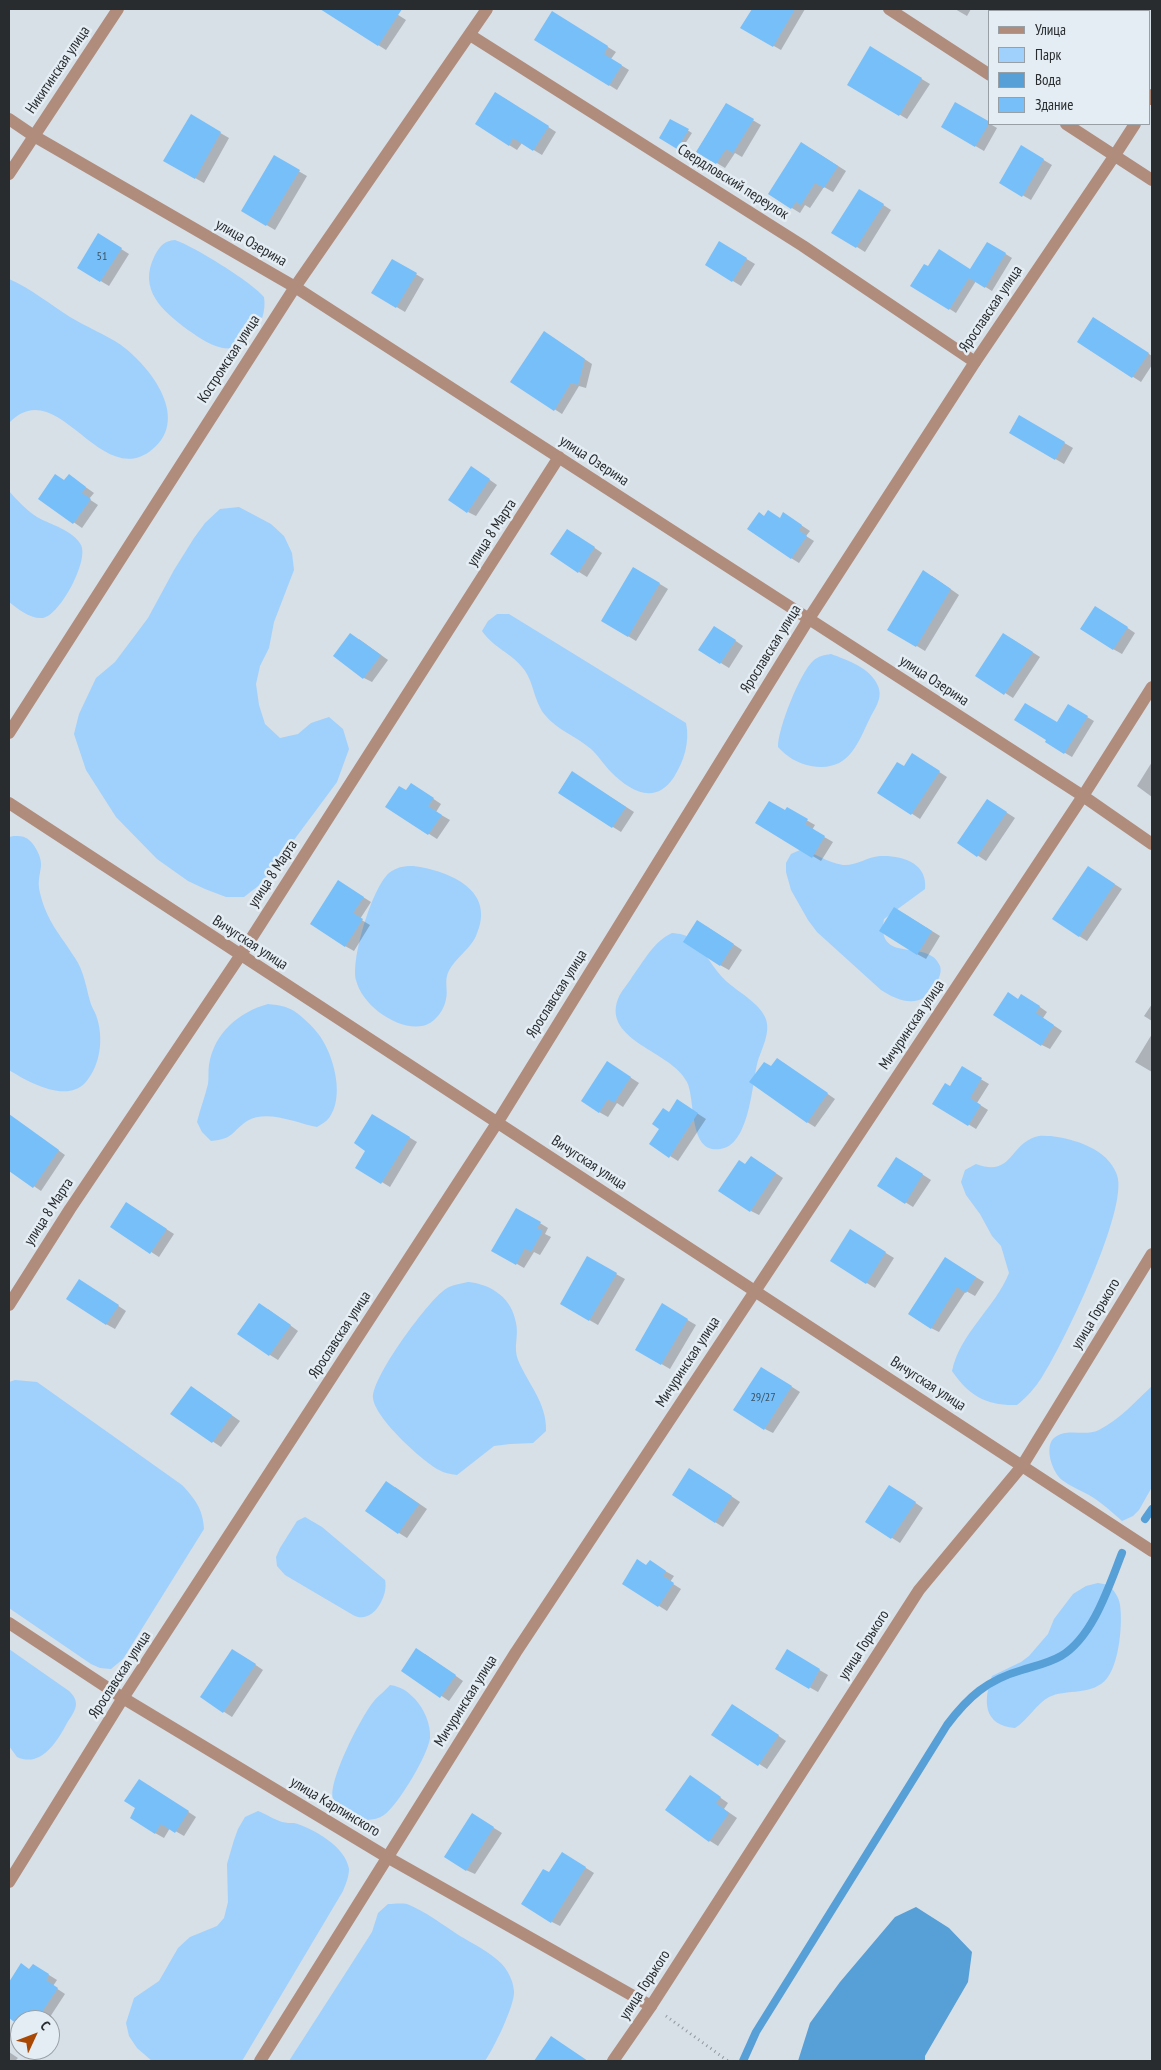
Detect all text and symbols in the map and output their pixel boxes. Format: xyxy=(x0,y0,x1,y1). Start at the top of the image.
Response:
legend xyxy=(988,10,1151,125)
text: Улица xyxy=(1035,20,1066,39)
street label: Никитинская улица xyxy=(22,23,94,117)
text: Парк xyxy=(1035,45,1061,64)
text: Вода xyxy=(1035,70,1061,89)
text: Здание xyxy=(1035,95,1073,114)
street label: Свердловский переулок xyxy=(674,141,792,223)
street label: улица Озерина xyxy=(212,215,290,271)
house number: 51 xyxy=(97,250,107,264)
street label: Ярославская улица xyxy=(956,262,1026,356)
street label: Костромская улица xyxy=(194,312,264,406)
street label: улица Озерина xyxy=(556,432,632,490)
street label: улица 8 Марта xyxy=(464,496,520,570)
street label: Ярославская улица xyxy=(737,602,805,696)
street label: улица Озерина xyxy=(896,652,972,710)
street label: улица 8 Марта xyxy=(245,837,301,911)
street label: Вичугская улица xyxy=(209,912,291,974)
street label: Ярославская улица xyxy=(523,947,591,1041)
street label: Мичуринская улица xyxy=(875,977,949,1073)
street label: Вичугская улица xyxy=(548,1132,630,1194)
street label: улица 8 Марта xyxy=(21,1175,77,1249)
street label: улица Горького xyxy=(1068,1275,1124,1353)
street label: Ярославская улица xyxy=(305,1288,375,1382)
street label: Мичуринская улица xyxy=(652,1313,724,1411)
street label: Вичугская улица xyxy=(887,1353,969,1415)
house number: 29/27 xyxy=(750,1391,776,1405)
street label: улица Горького xyxy=(835,1607,893,1683)
street label: Ярославская улица xyxy=(85,1628,155,1722)
street label: Мичуринская улица xyxy=(431,1652,501,1750)
street label: улица Карпинского xyxy=(287,1773,383,1841)
street label: улица Горького xyxy=(616,1947,674,2023)
north arrow xyxy=(10,2010,60,2060)
text: С xyxy=(36,2017,54,2034)

